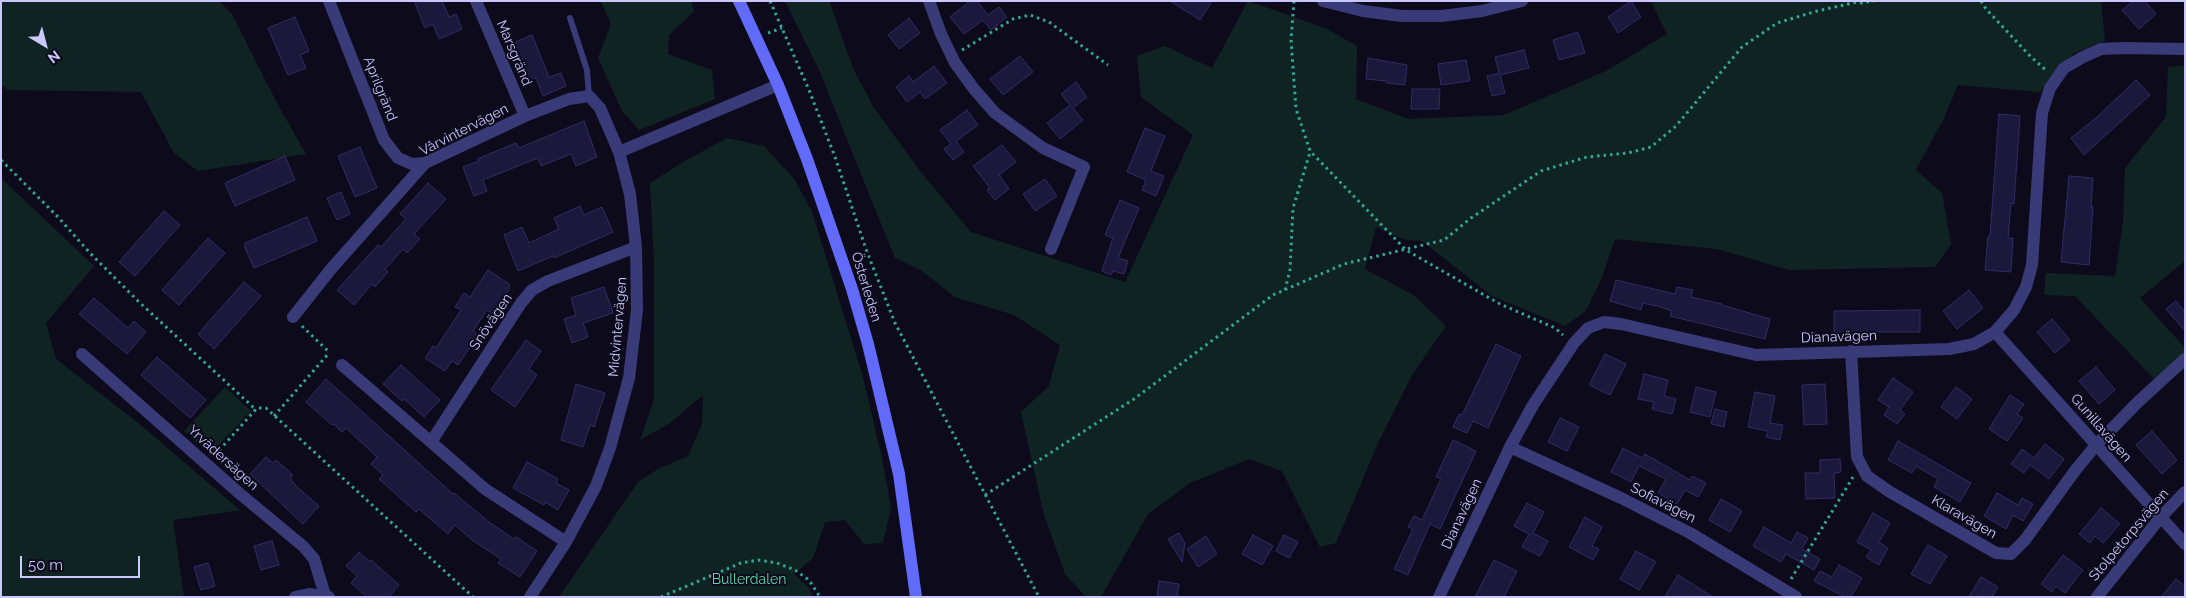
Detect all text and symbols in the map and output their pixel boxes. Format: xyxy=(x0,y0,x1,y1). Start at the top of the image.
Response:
street label: Marsgränd xyxy=(493,18,535,88)
north arrow xyxy=(20,20,70,70)
text: N xyxy=(45,47,63,67)
street label: Aprilgränd xyxy=(359,54,401,124)
street label: Vårvintervägen xyxy=(417,100,511,160)
street label: Österleden xyxy=(847,250,885,324)
street label: Midvintervägen xyxy=(605,276,631,378)
street label: Snövägen xyxy=(466,290,516,354)
street label: Dianavägen xyxy=(1801,327,1877,347)
street label: Gunillavägen xyxy=(2067,391,2135,465)
street label: Yrvädersägen xyxy=(184,422,262,494)
street label: Dianavägen xyxy=(1438,476,1486,552)
street label: Sofiavägen xyxy=(1628,479,1698,527)
street label: Stolpetorpsvägen xyxy=(2086,486,2172,584)
street label: Klaravägen xyxy=(1928,492,2000,542)
scale bar xyxy=(22,546,142,578)
text: 50 m xyxy=(28,556,63,574)
park label: Bullerdalen xyxy=(712,572,786,588)

